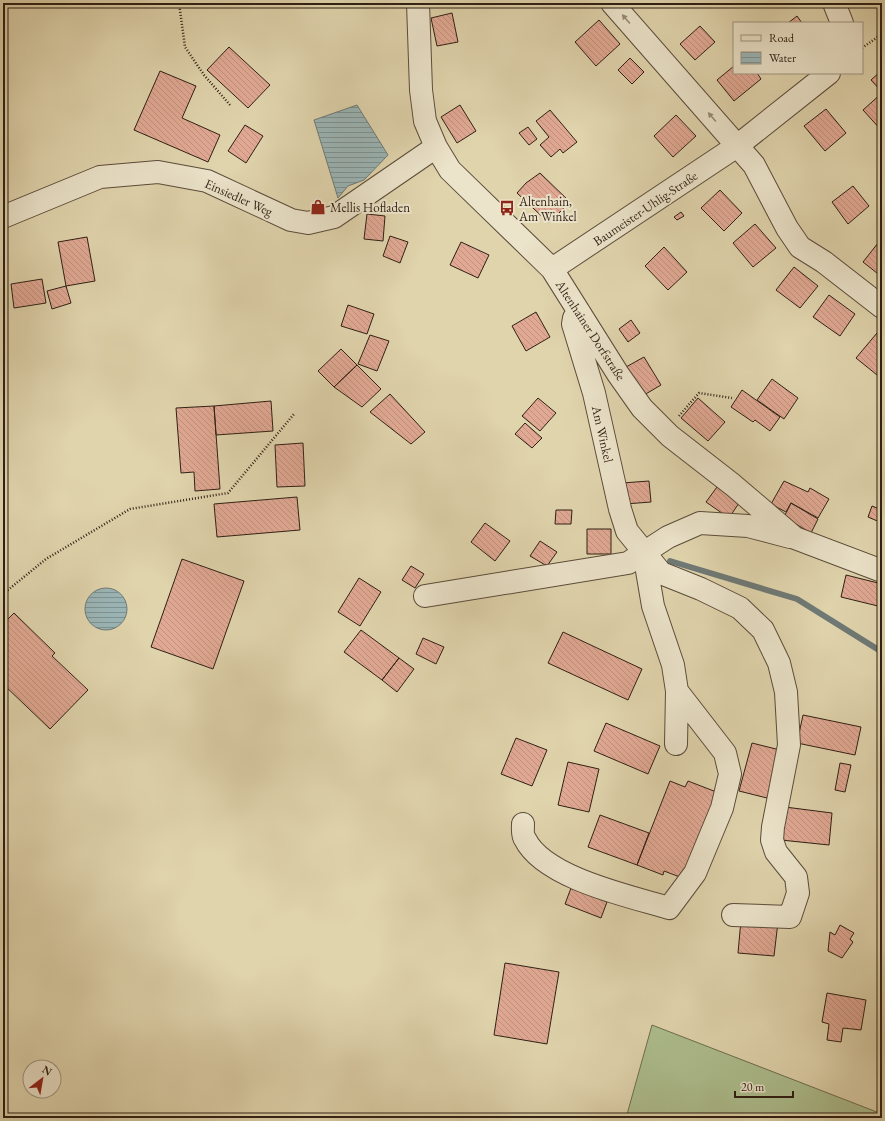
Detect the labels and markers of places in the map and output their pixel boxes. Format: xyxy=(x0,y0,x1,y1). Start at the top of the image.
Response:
place label: Altenhain, Am Winkel xyxy=(518,193,577,225)
shop icon: Mellis Hofladen xyxy=(309,198,327,216)
place label: Mellis Hofladen xyxy=(330,199,410,216)
bus stop icon: Altenhain, Am Winkel xyxy=(498,199,516,217)

